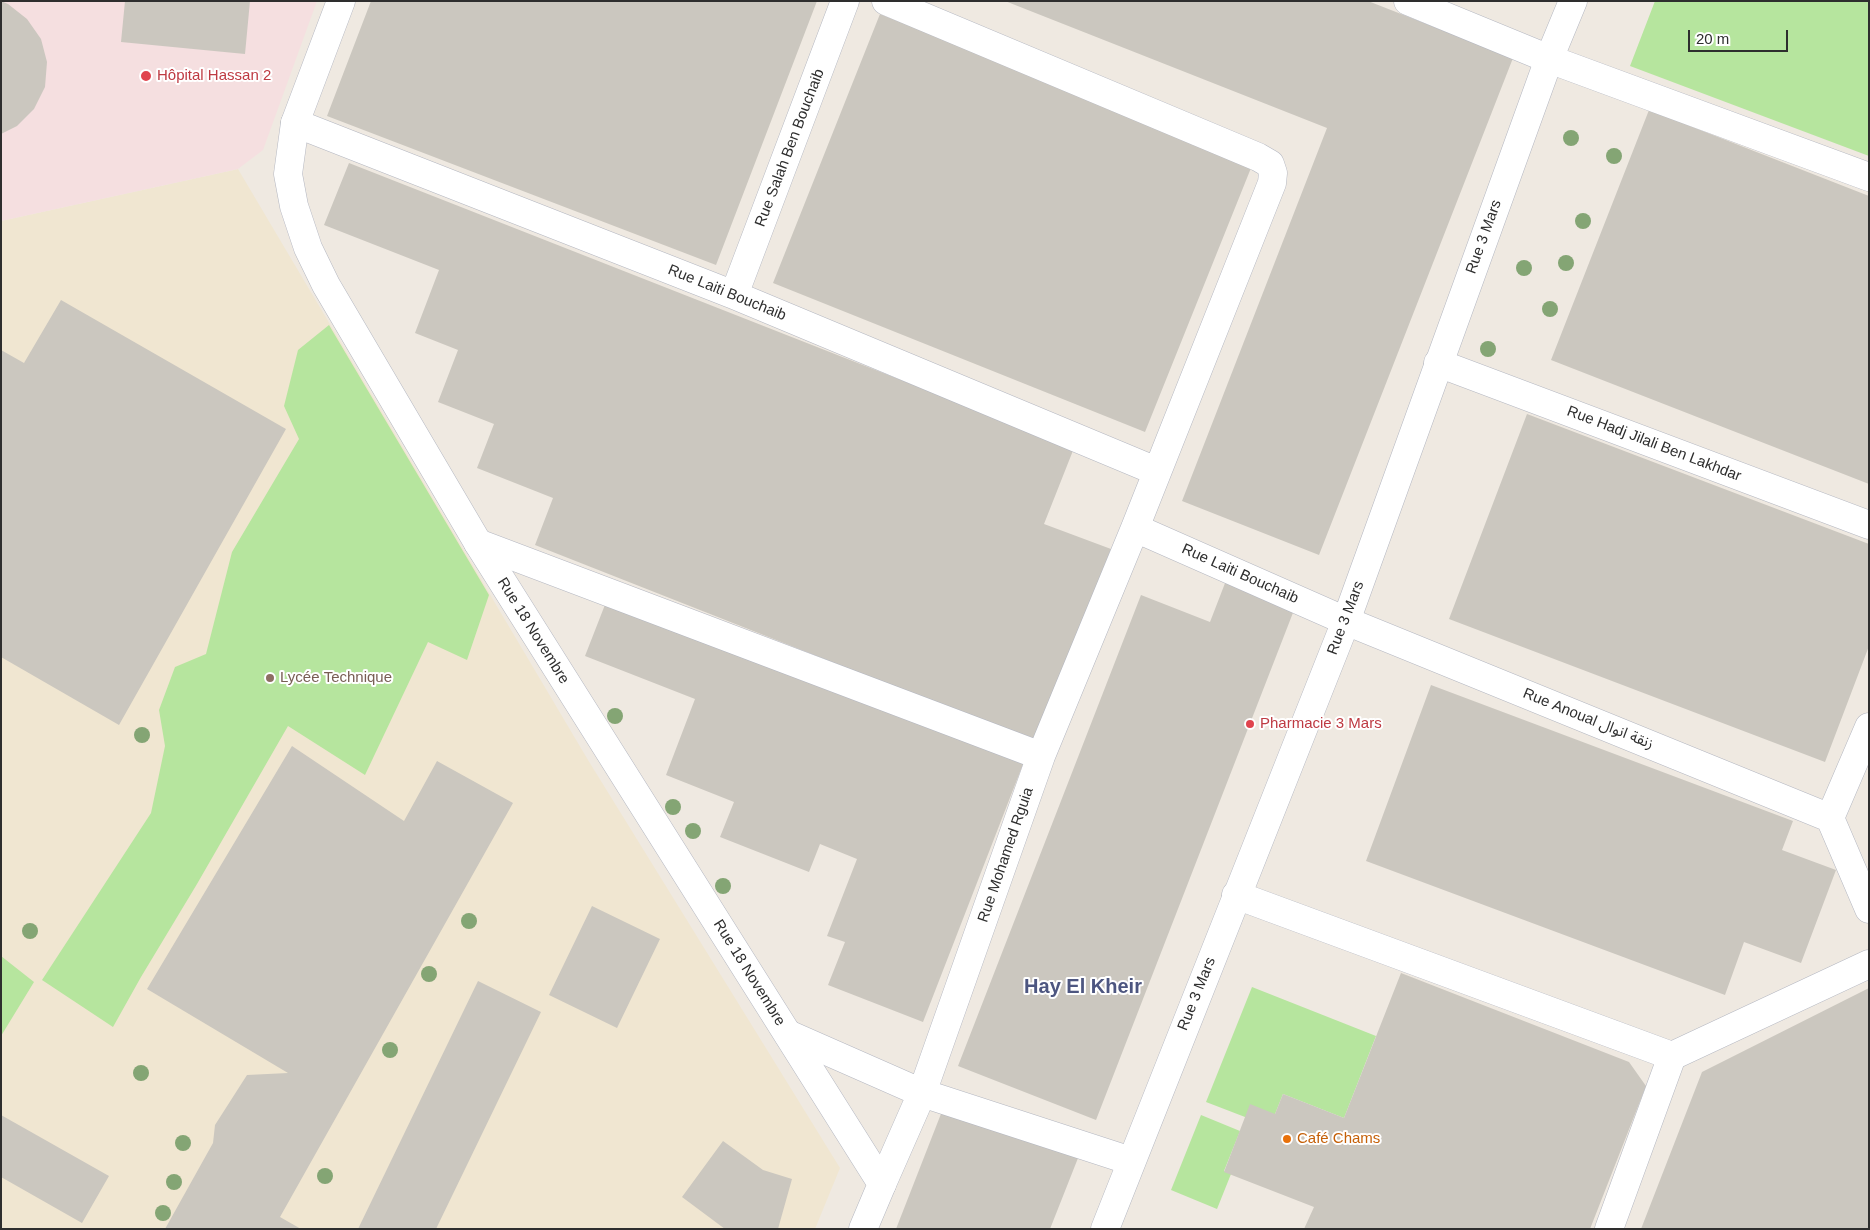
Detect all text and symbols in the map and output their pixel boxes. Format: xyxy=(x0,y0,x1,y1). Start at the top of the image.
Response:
scale bar xyxy=(1690,20,1790,52)
text: 20 m xyxy=(1696,30,1729,47)
place label: Hôpital Hassan 2 xyxy=(157,67,271,85)
street label: Rue Salah Ben Bouchaib xyxy=(752,67,828,229)
marker: Hôpital Hassan 2 xyxy=(139,69,153,83)
street label: Rue 3 Mars xyxy=(1462,197,1506,277)
street label: Rue Laiti Bouchaib xyxy=(665,261,789,325)
street label: Rue Hadj Jilali Ben Lakhdar xyxy=(1564,402,1744,486)
street label: Rue Laiti Bouchaib xyxy=(1179,540,1301,608)
street label: Rue 18 Novembre xyxy=(493,575,573,687)
street label: Rue 3 Mars xyxy=(1324,579,1368,657)
place label: Lycée Technique xyxy=(280,669,392,687)
marker: Lycée Technique xyxy=(264,672,276,684)
street label: Rue Anoual زنقة انوال xyxy=(1520,685,1656,753)
place label: Pharmacie 3 Mars xyxy=(1260,715,1382,733)
marker: Pharmacie 3 Mars xyxy=(1244,718,1256,730)
street label: Rue Mohamed Rguia xyxy=(974,785,1038,925)
street label: Rue 18 Novembre xyxy=(709,917,789,1029)
street label: Rue 3 Mars xyxy=(1174,955,1220,1033)
district label: Hay El Kheir xyxy=(1024,975,1142,999)
place label: Café Chams xyxy=(1297,1130,1380,1148)
marker: Café Chams xyxy=(1281,1133,1293,1145)

